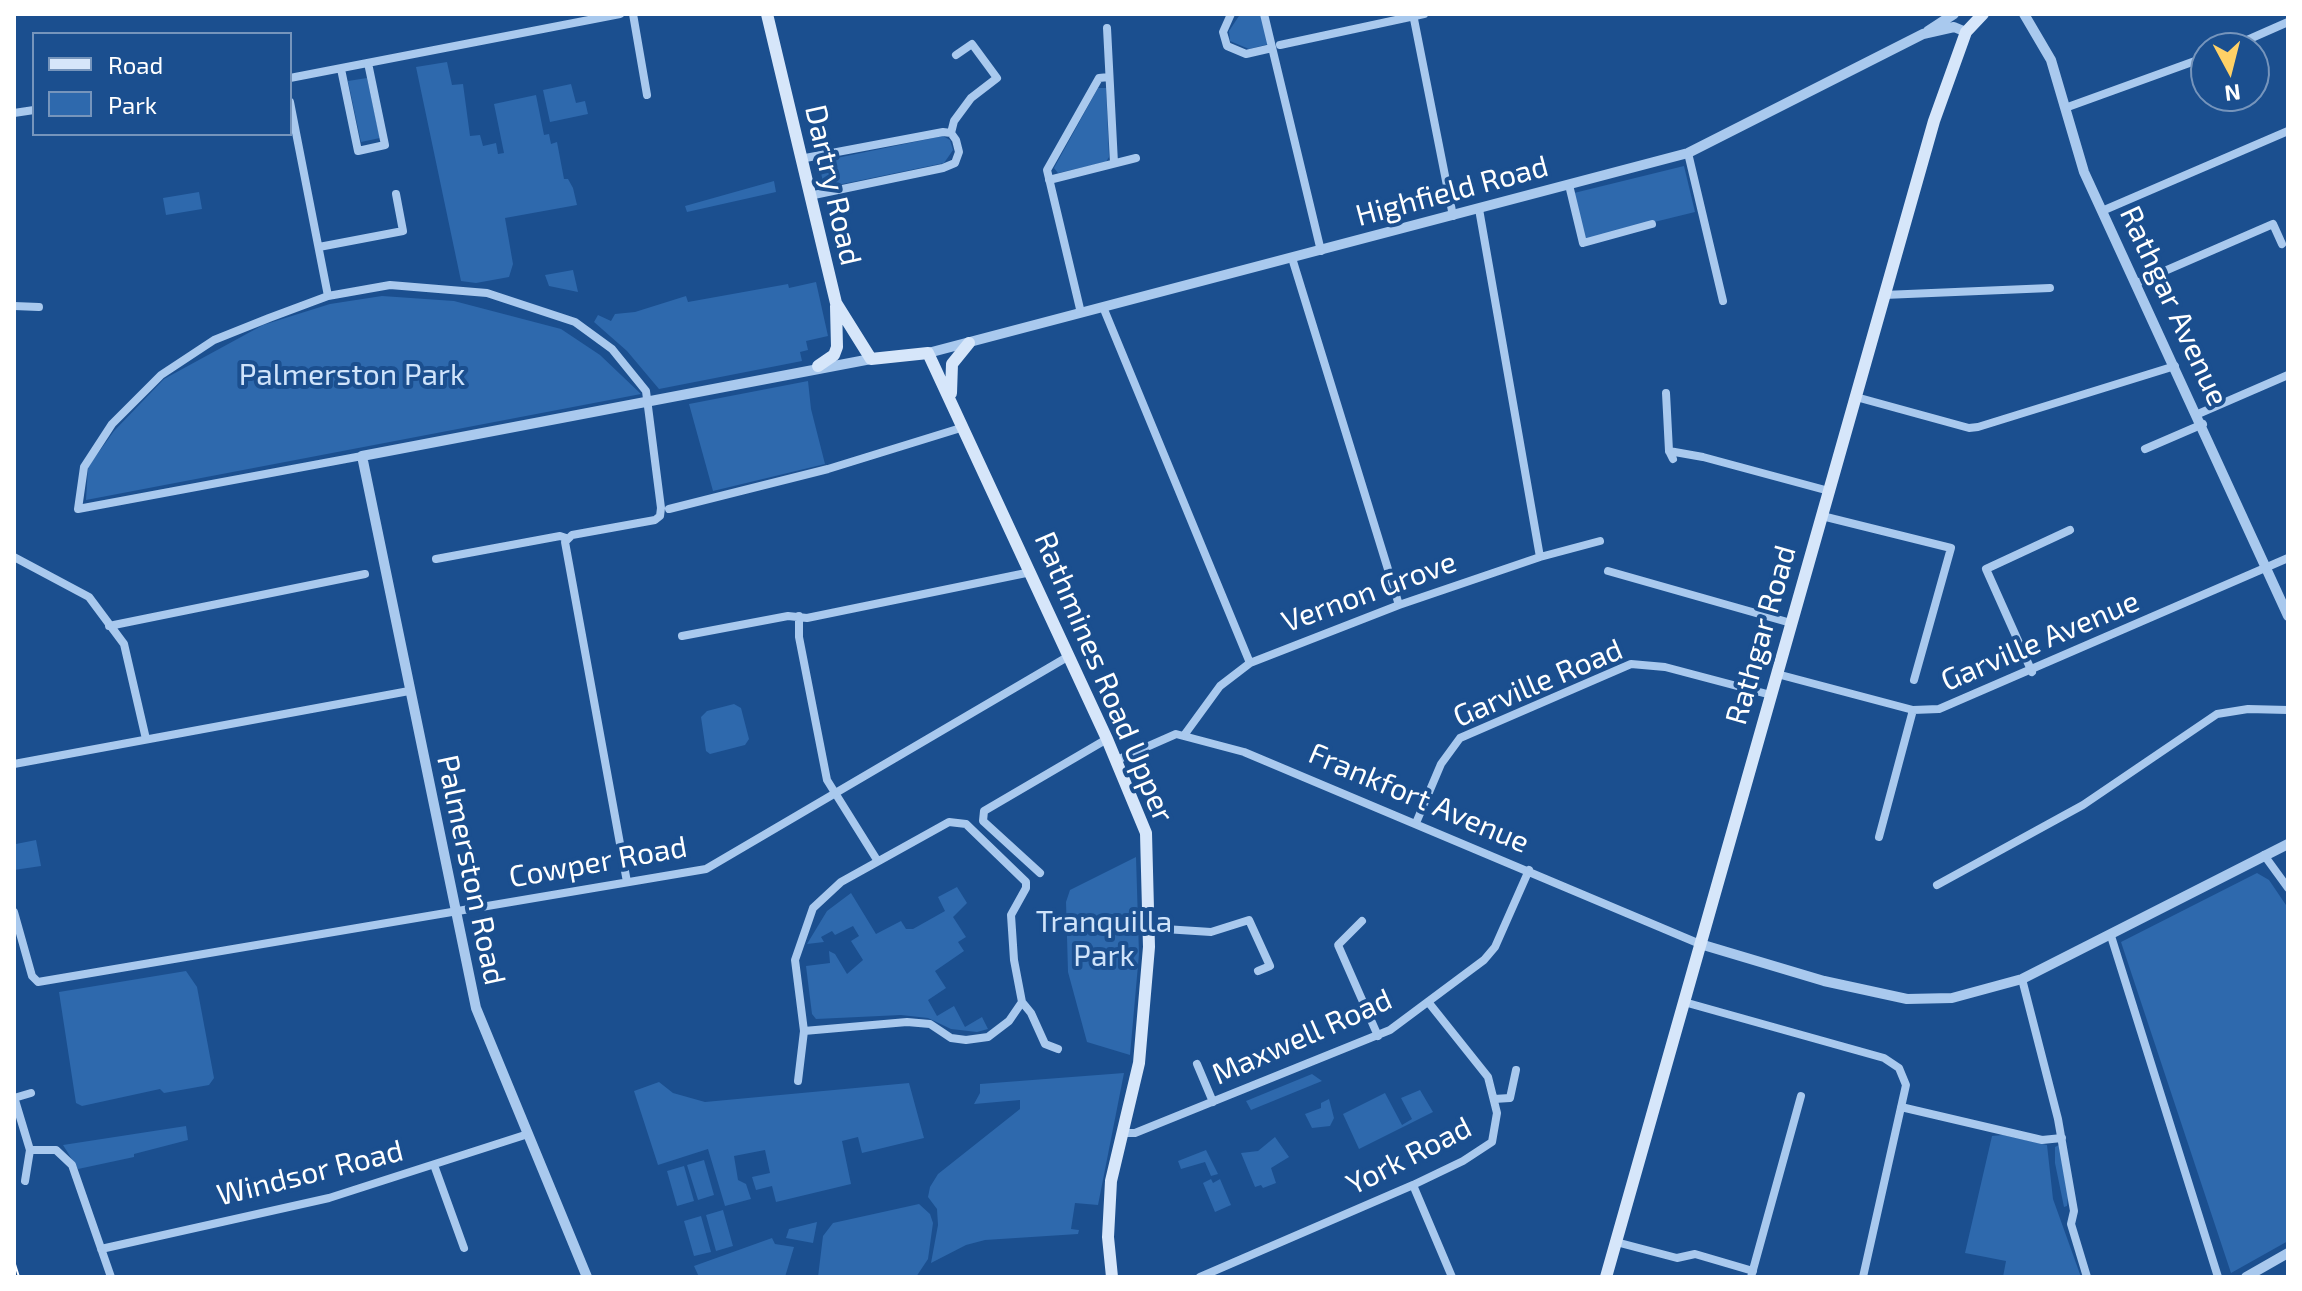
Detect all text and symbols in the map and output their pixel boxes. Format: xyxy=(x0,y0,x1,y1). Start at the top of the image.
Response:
legend xyxy=(32,32,292,136)
north arrow xyxy=(2190,32,2270,112)
text: Road xyxy=(108,50,163,79)
text: N xyxy=(2223,80,2242,108)
text: Park xyxy=(108,90,157,119)
street label: Dartry Road xyxy=(797,101,869,269)
street label: Highfield Road xyxy=(1352,148,1552,234)
street label: Rathgar Avenue xyxy=(2112,200,2236,412)
park label: Palmerston Park xyxy=(239,357,465,393)
street label: Rathmines Road Upper xyxy=(1027,526,1181,828)
street label: Rathgar Road xyxy=(1718,541,1804,729)
street label: Vernon Grove xyxy=(1277,544,1461,640)
street label: Garville Avenue xyxy=(1935,583,2145,699)
street label: Garville Road xyxy=(1448,631,1628,735)
street label: Frankfort Avenue xyxy=(1303,735,1535,861)
street label: Palmerston Road xyxy=(429,752,513,988)
street label: Cowper Road xyxy=(506,829,690,895)
park label: Tranquilla Park xyxy=(1036,904,1172,974)
street label: Maxwell Road xyxy=(1207,981,1397,1093)
street label: York Road xyxy=(1341,1109,1477,1203)
street label: Windsor Road xyxy=(213,1132,407,1214)

